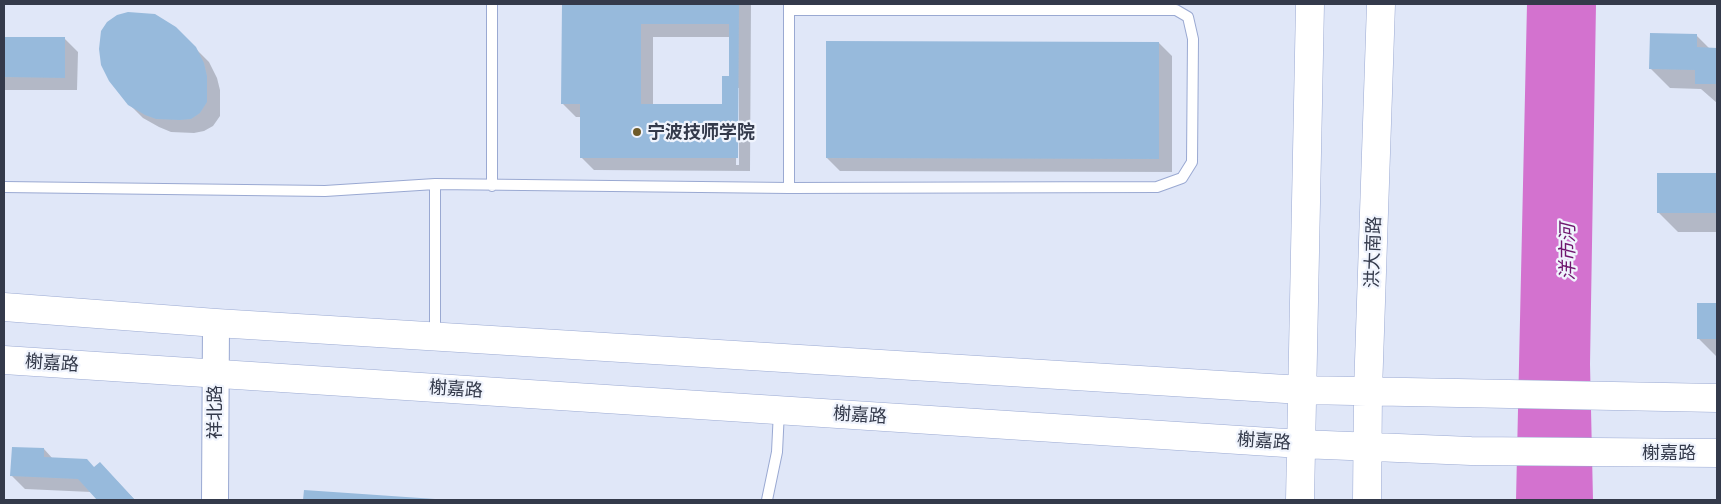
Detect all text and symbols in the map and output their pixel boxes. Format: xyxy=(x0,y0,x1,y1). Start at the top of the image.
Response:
place label: 宁波技师学院 xyxy=(647,121,755,143)
marker: 宁波技师学院 xyxy=(631,126,643,138)
street label: 洪大南路 xyxy=(1361,216,1385,288)
water label: 洋市河 xyxy=(1557,224,1579,280)
street label: 榭嘉路 xyxy=(24,350,80,376)
street label: 榭嘉路 xyxy=(428,376,484,402)
street label: 祥北路 xyxy=(204,385,226,439)
street label: 榭嘉路 xyxy=(832,402,888,428)
street label: 榭嘉路 xyxy=(1236,428,1292,454)
street label: 榭嘉路 xyxy=(1642,442,1696,464)

